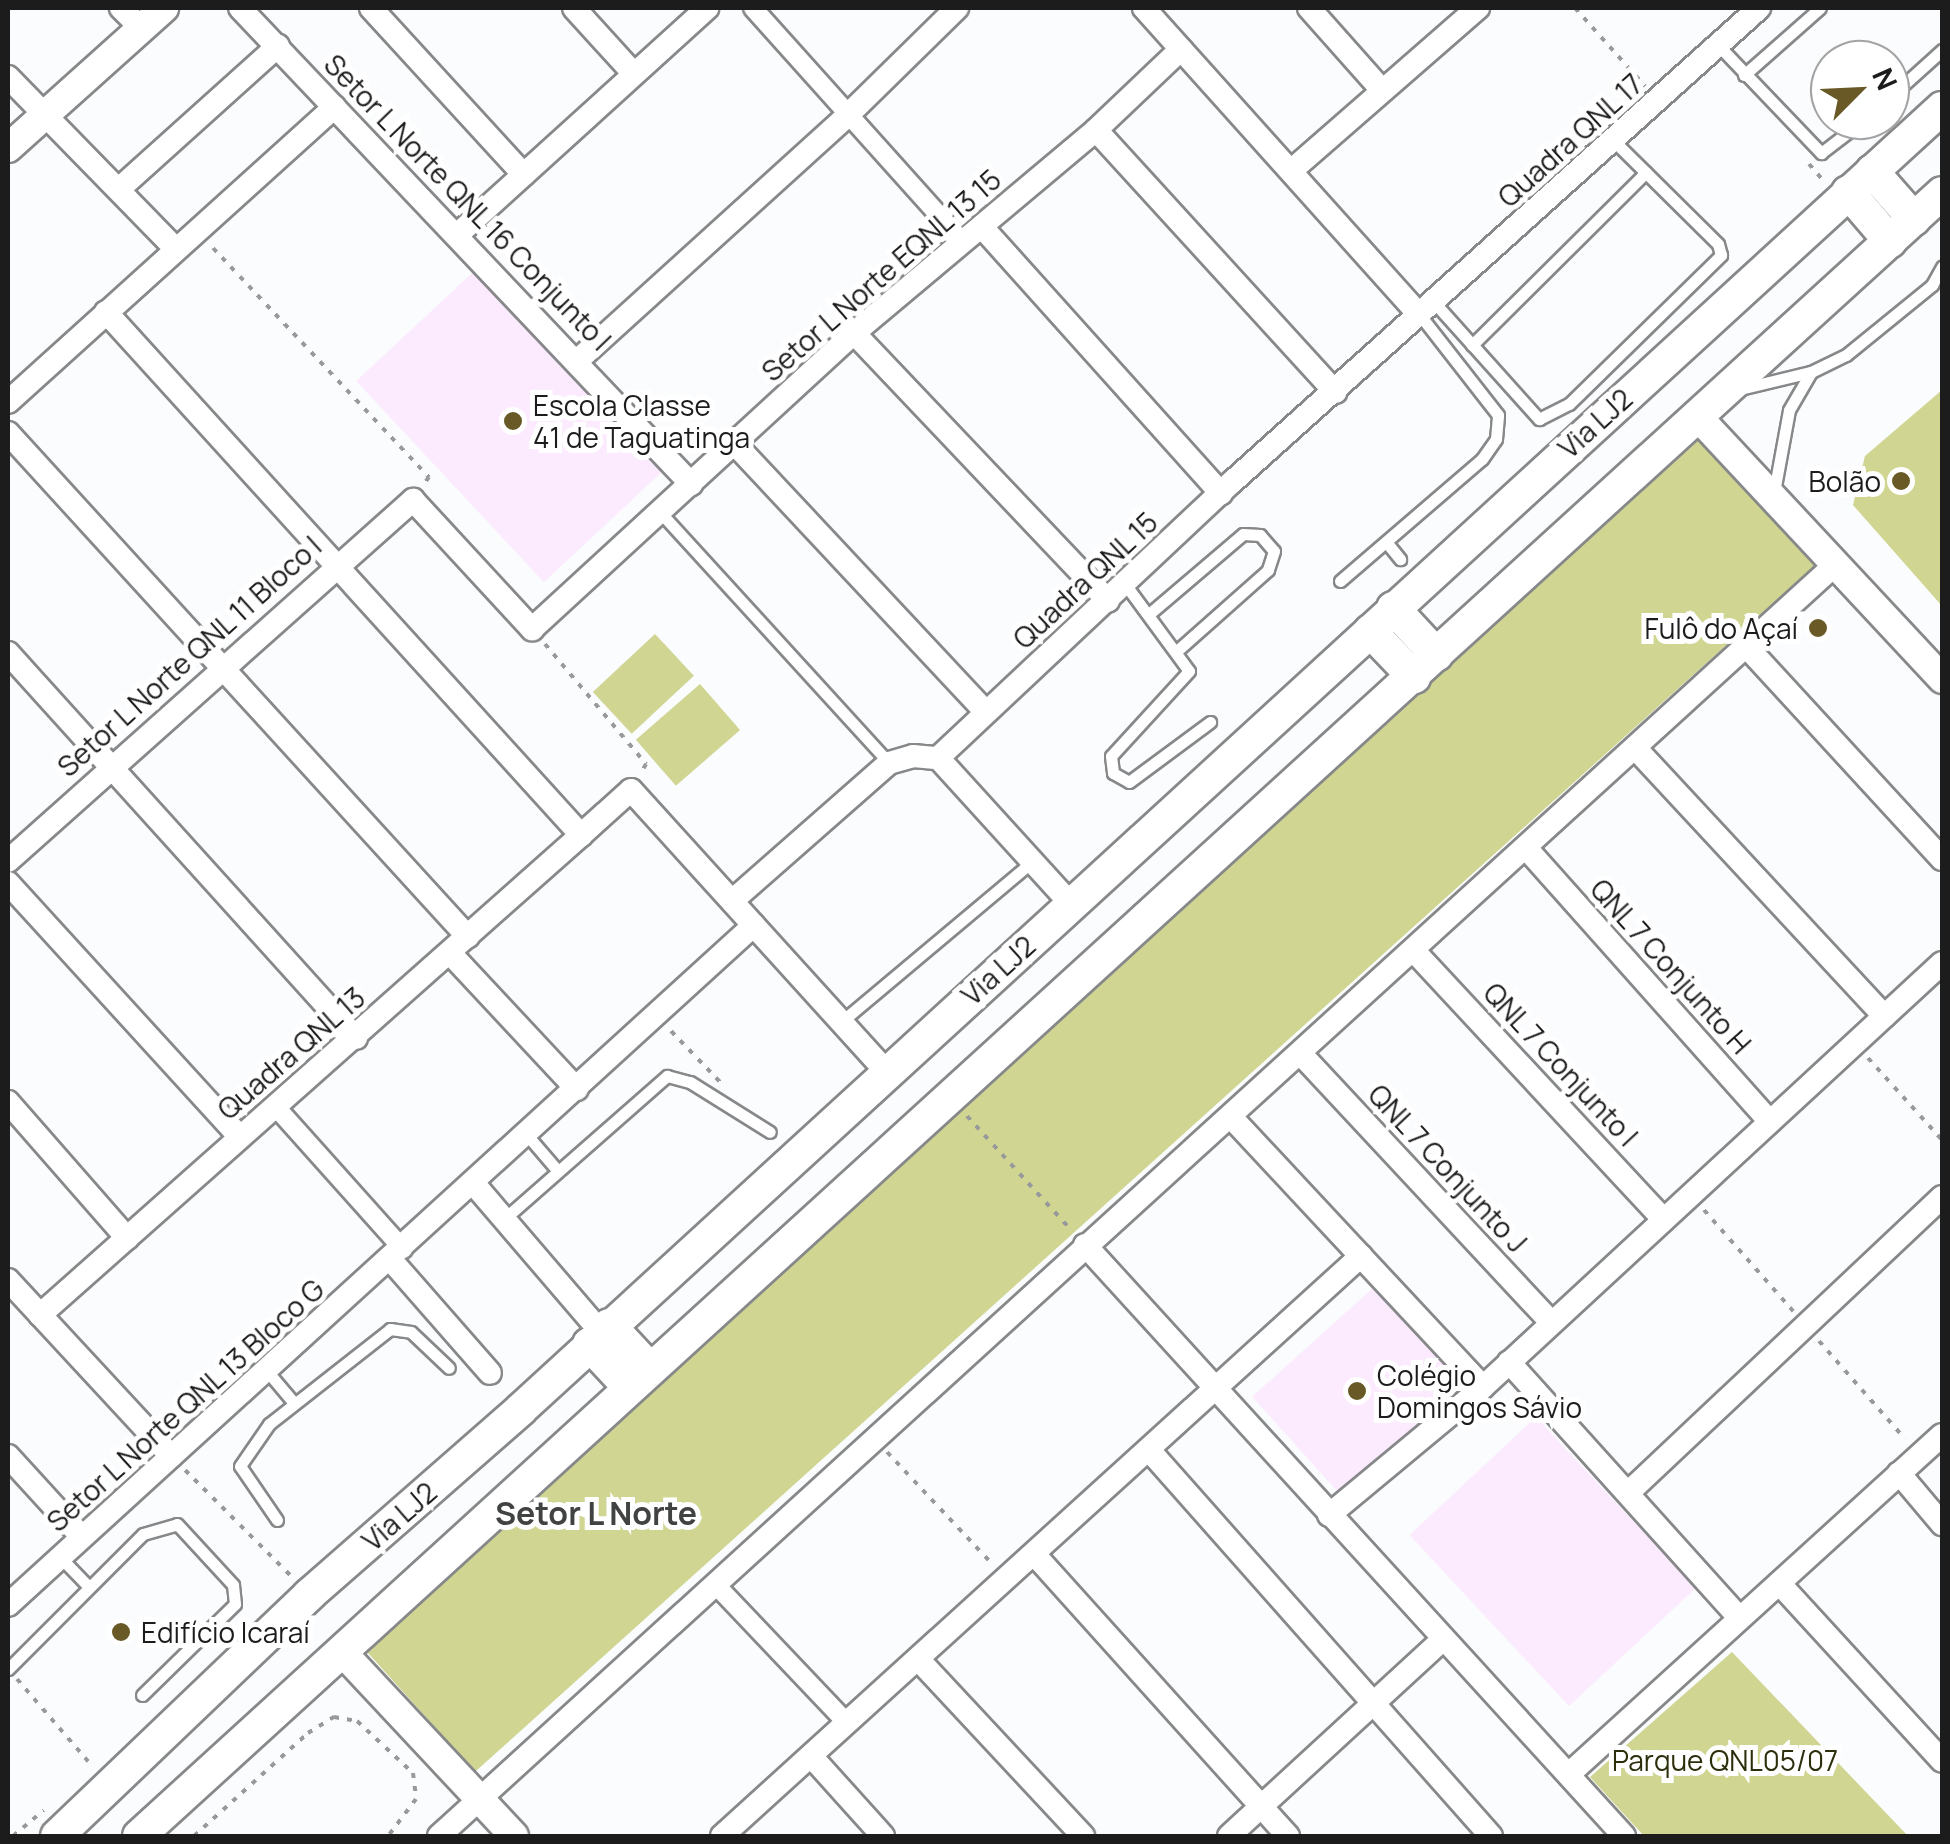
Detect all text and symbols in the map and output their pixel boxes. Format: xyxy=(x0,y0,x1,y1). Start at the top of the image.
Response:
north arrow xyxy=(1810,40,1910,140)
street label: Setor L Norte QNL 16 Conjunto I xyxy=(317,46,619,358)
text: N xyxy=(1864,62,1907,96)
street label: Quadra QNL 17 xyxy=(1490,66,1650,214)
street label: Setor L Norte EQNL 13 15 xyxy=(754,161,1008,389)
street label: Via LJ2 xyxy=(1551,381,1639,465)
place label: Escola Classe 41 de Taguatinga xyxy=(533,388,750,454)
marker: Escola Classe 41 de Taguatinga xyxy=(502,410,524,432)
place label: Bolão xyxy=(1809,464,1881,498)
marker: Bolão xyxy=(1890,470,1912,492)
street label: Quadra QNL 15 xyxy=(1005,504,1165,656)
street label: Setor L Norte QNL 11 Bloco I xyxy=(49,528,329,784)
place label: Fulô do Açaí xyxy=(1645,611,1798,645)
marker: Fulô do Açaí xyxy=(1807,617,1829,639)
street label: QNL 7 Conjunto H xyxy=(1583,871,1759,1061)
street label: Via LJ2 xyxy=(954,928,1042,1012)
street label: QNL 7 Conjunto I xyxy=(1476,975,1646,1153)
street label: Quadra QNL 13 xyxy=(210,979,372,1127)
street label: QNL 7 Conjunto J xyxy=(1361,1077,1535,1259)
street label: Setor L Norte QNL 13 Bloco G xyxy=(39,1271,331,1539)
place label: Colégio Domingos Sávio xyxy=(1377,1358,1582,1424)
marker: Colégio Domingos Sávio xyxy=(1346,1380,1368,1402)
street label: Via LJ2 xyxy=(355,1475,443,1557)
district label: Setor L Norte xyxy=(494,1494,698,1532)
place label: Edifício Icaraí xyxy=(141,1615,310,1649)
marker: Edifício Icaraí xyxy=(110,1621,132,1643)
park label: Parque QNL05/07 xyxy=(1612,1743,1838,1777)

